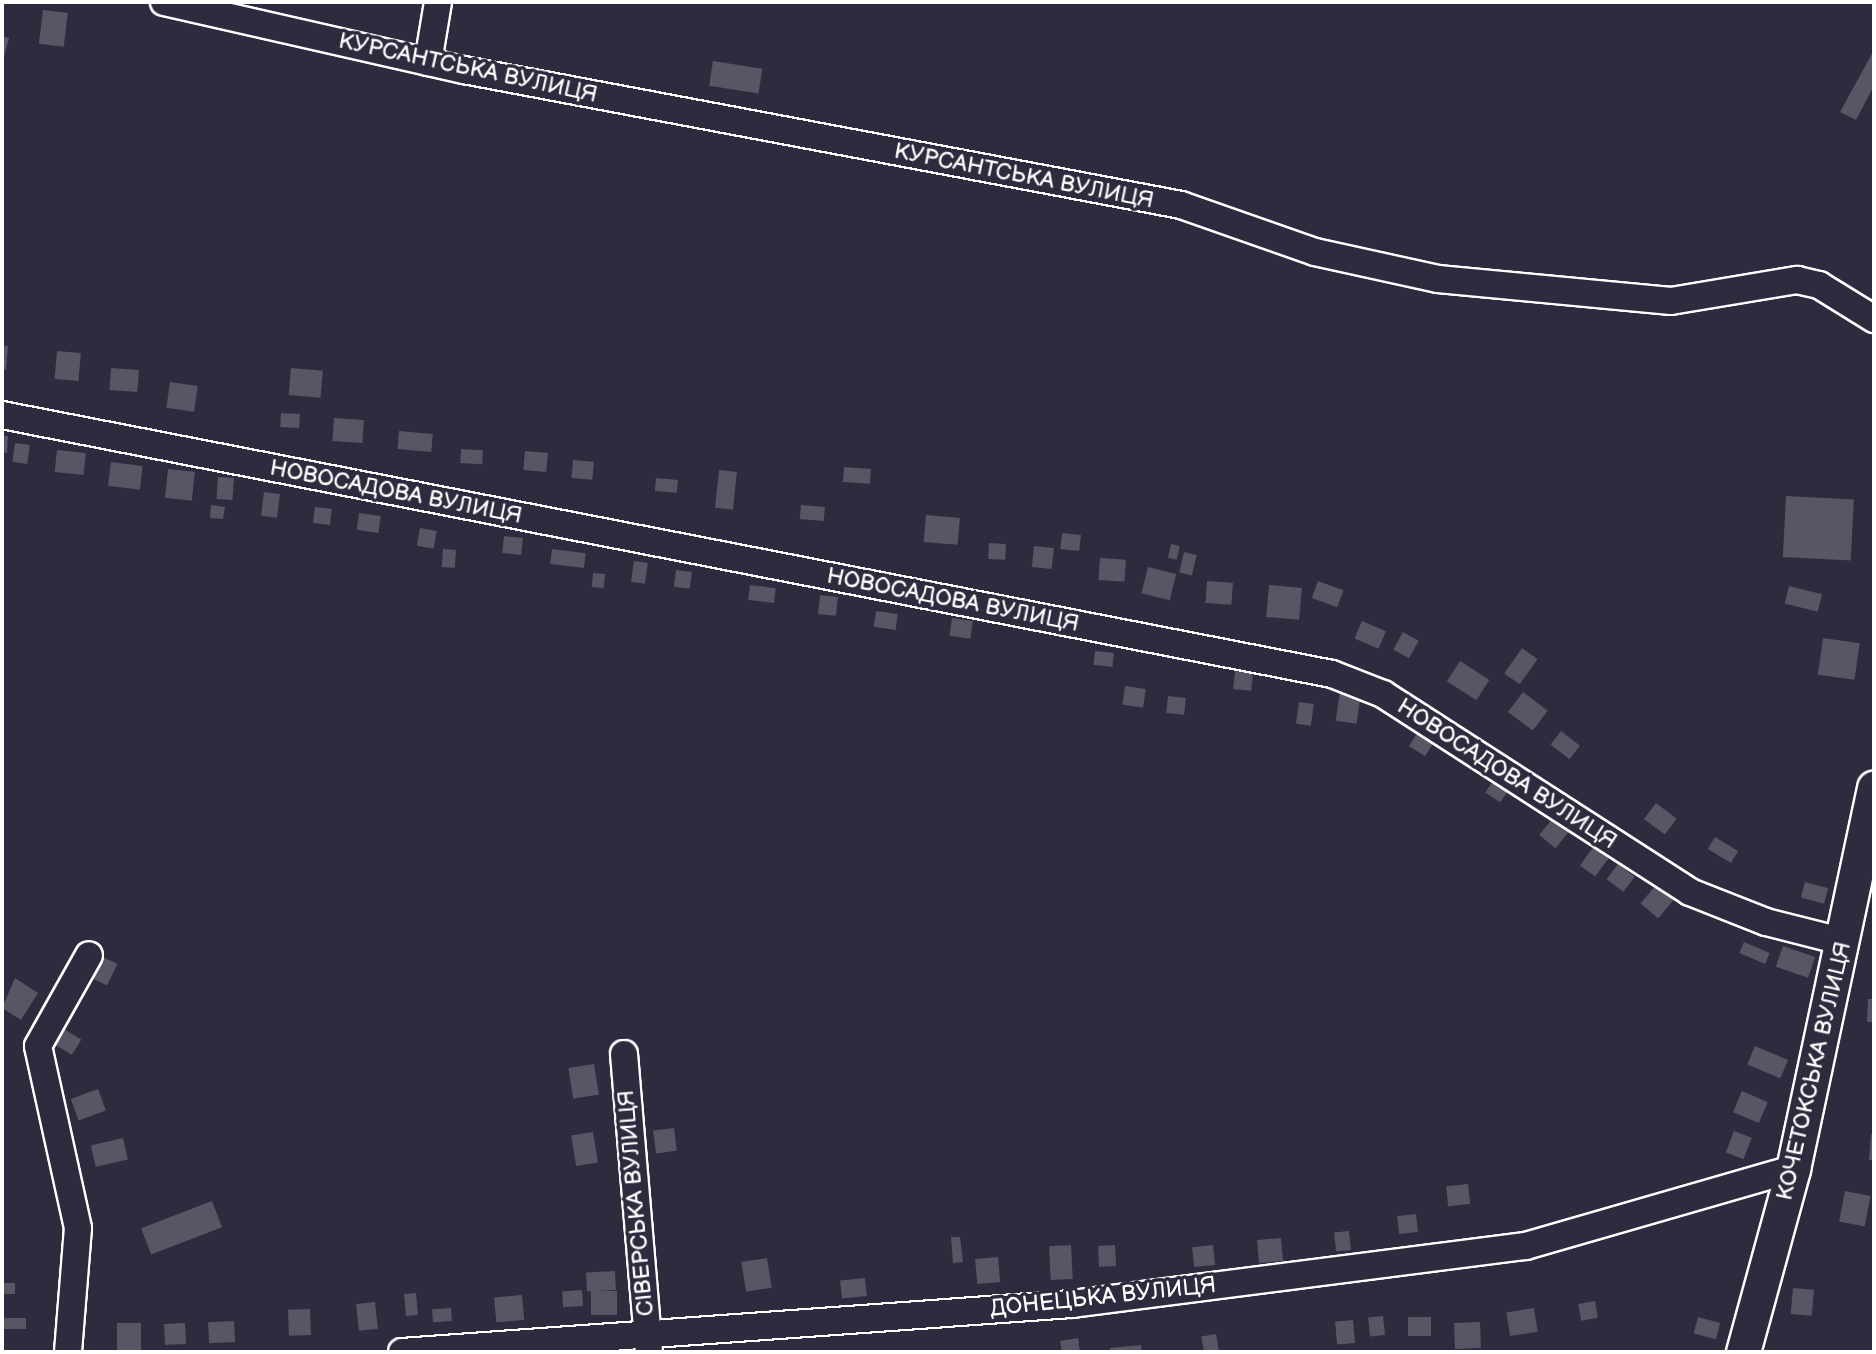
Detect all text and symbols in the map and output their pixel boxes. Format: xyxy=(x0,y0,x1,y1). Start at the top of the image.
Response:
street label: КУРСАНТСЬКА ВУЛИЦЯ xyxy=(336,27,600,109)
street label: КУРСАНТСЬКА ВУЛИЦЯ xyxy=(892,137,1156,215)
street label: НОВОСАДОВА ВУЛИЦЯ xyxy=(267,454,525,530)
street label: НОВОСАДОВА ВУЛИЦЯ xyxy=(824,562,1082,638)
street label: НОВОСАДОВА ВУЛИЦЯ xyxy=(1392,693,1622,855)
street label: КОЧЕТОКСЬКА ВУЛИЦЯ xyxy=(1771,939,1857,1203)
street label: СІВЕРСЬКА ВУЛИЦЯ xyxy=(612,1089,660,1317)
street label: ДОНЕЦЬКА ВУЛИЦЯ xyxy=(988,1271,1218,1323)

